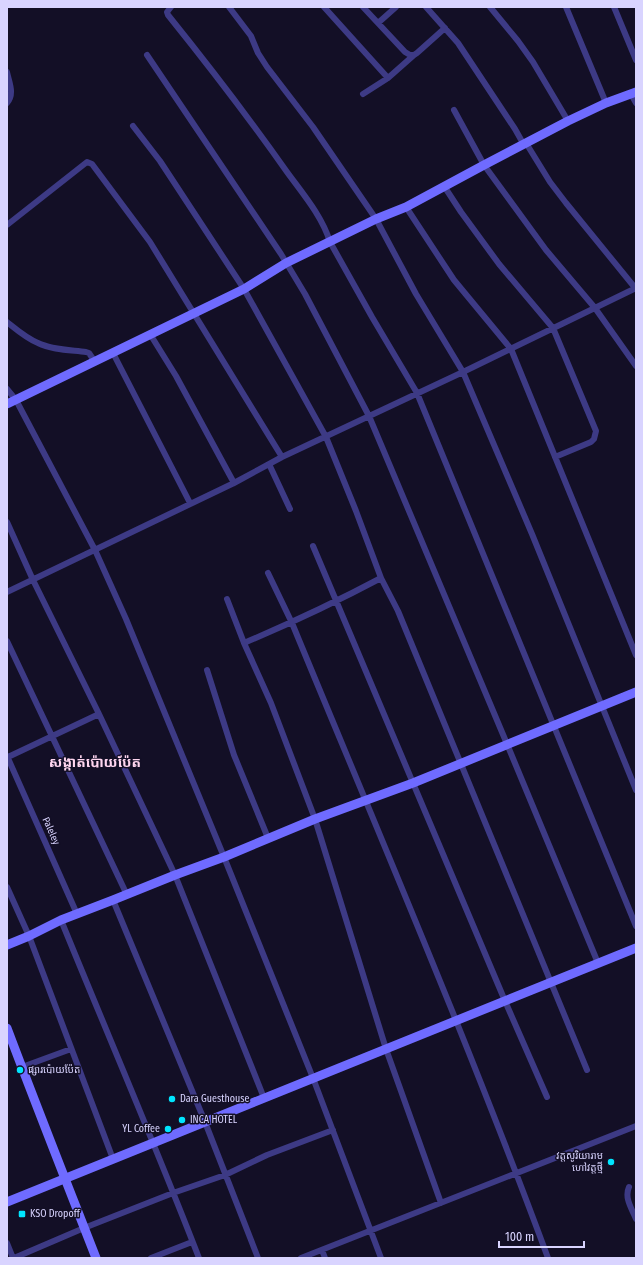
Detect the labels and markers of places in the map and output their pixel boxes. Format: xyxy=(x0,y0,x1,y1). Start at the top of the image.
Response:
place label: ផ្សារប៉ោយប៉ែត xyxy=(28,1064,80,1076)
marker: ផ្សារប៉ោយប៉ែត xyxy=(15,1065,25,1075)
place label: Dara Guesthouse xyxy=(180,1093,250,1105)
marker: Dara Guesthouse xyxy=(167,1094,177,1104)
place label: INCA HOTEL xyxy=(190,1114,238,1126)
marker: INCA HOTEL xyxy=(177,1115,187,1125)
place label: YL Coffee xyxy=(122,1123,160,1135)
marker: YL Coffee xyxy=(163,1124,173,1134)
place label: វត្តសូរិយារាម ហៅវត្តថ្មី xyxy=(556,1150,603,1174)
marker: វត្តសូរិយារាម ហៅវត្តថ្មី xyxy=(606,1157,616,1167)
place label: KSO Dropoff xyxy=(30,1208,81,1220)
marker: KSO Dropoff xyxy=(17,1209,27,1219)

